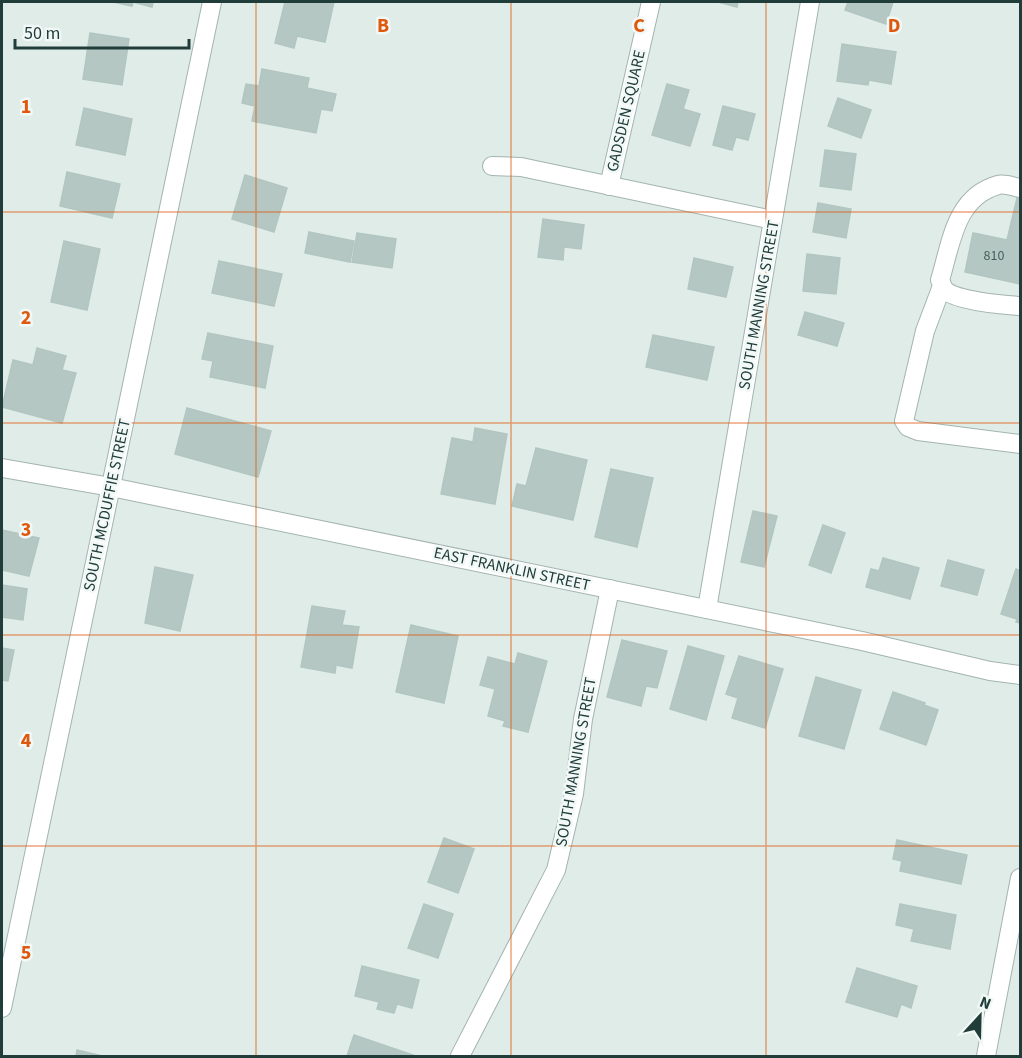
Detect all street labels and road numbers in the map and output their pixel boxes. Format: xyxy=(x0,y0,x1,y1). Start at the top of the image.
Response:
street label: GADSDEN SQUARE xyxy=(601,48,651,174)
street label: SOUTH MANNING STREET xyxy=(733,218,785,391)
street label: SOUTH MCDUFFIE STREET xyxy=(78,416,136,593)
street label: EAST FRANKLIN STREET xyxy=(432,542,593,596)
street label: SOUTH MANNING STREET xyxy=(550,675,602,848)

